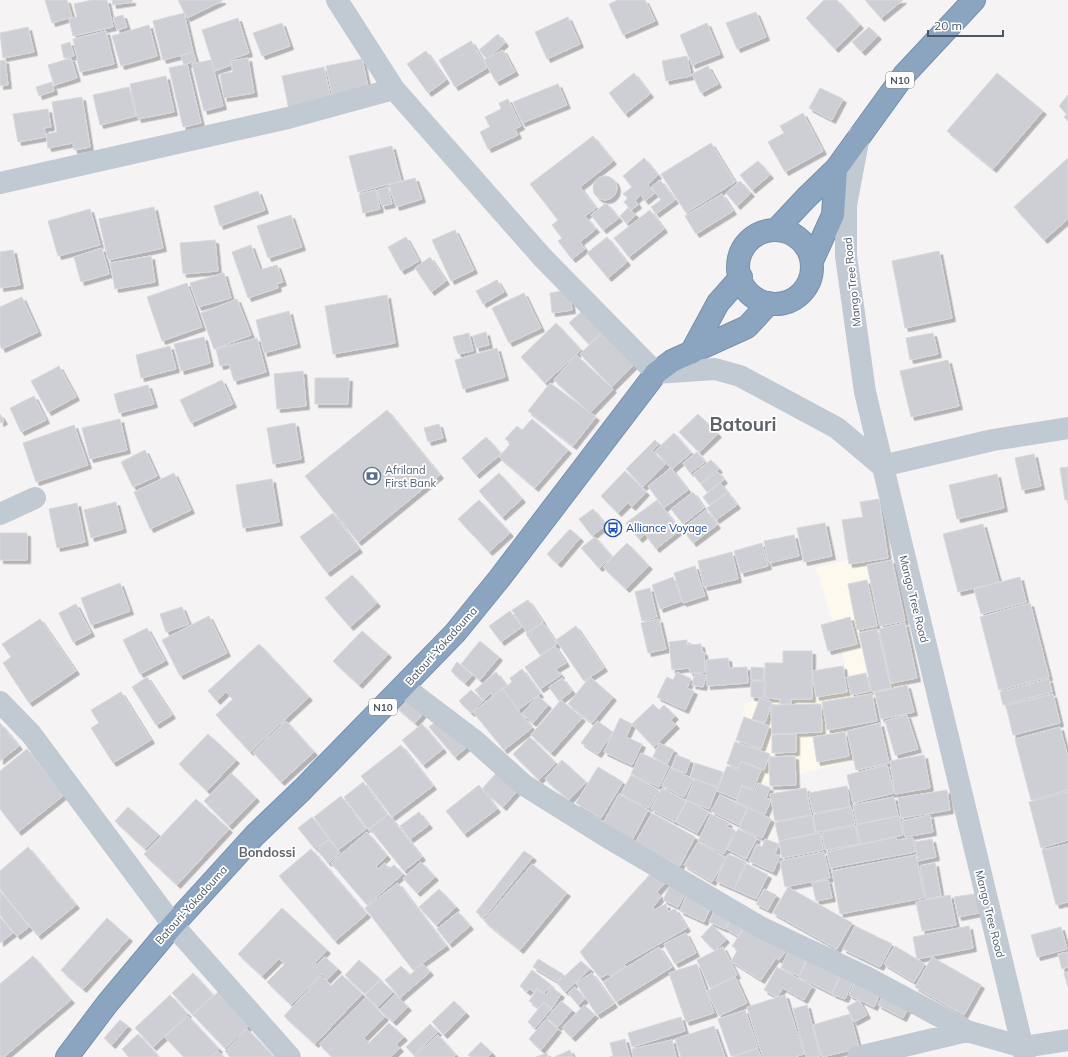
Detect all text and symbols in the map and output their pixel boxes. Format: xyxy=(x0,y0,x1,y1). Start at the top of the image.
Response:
scale bar xyxy=(928,12,1003,38)
text: 20 m xyxy=(934,18,962,33)
road number: N10 xyxy=(886,72,914,88)
street label: Mango Tree Road xyxy=(840,237,864,327)
district label: Batouri xyxy=(710,412,777,436)
place label: Afriland First Bank xyxy=(385,463,436,490)
bank icon: Afriland First Bank xyxy=(362,466,382,486)
bus stop icon: Alliance Voyage xyxy=(603,518,623,538)
place label: Alliance Voyage xyxy=(626,521,707,535)
street label: Mango Tree Road xyxy=(896,554,932,644)
street label: Batouri-Yokadouma xyxy=(402,604,480,688)
road number: N10 xyxy=(369,699,397,715)
district label: Bondossi xyxy=(239,844,295,860)
street label: Batouri-Yokadouma xyxy=(152,863,230,947)
street label: Mango Tree Road xyxy=(972,869,1008,959)

